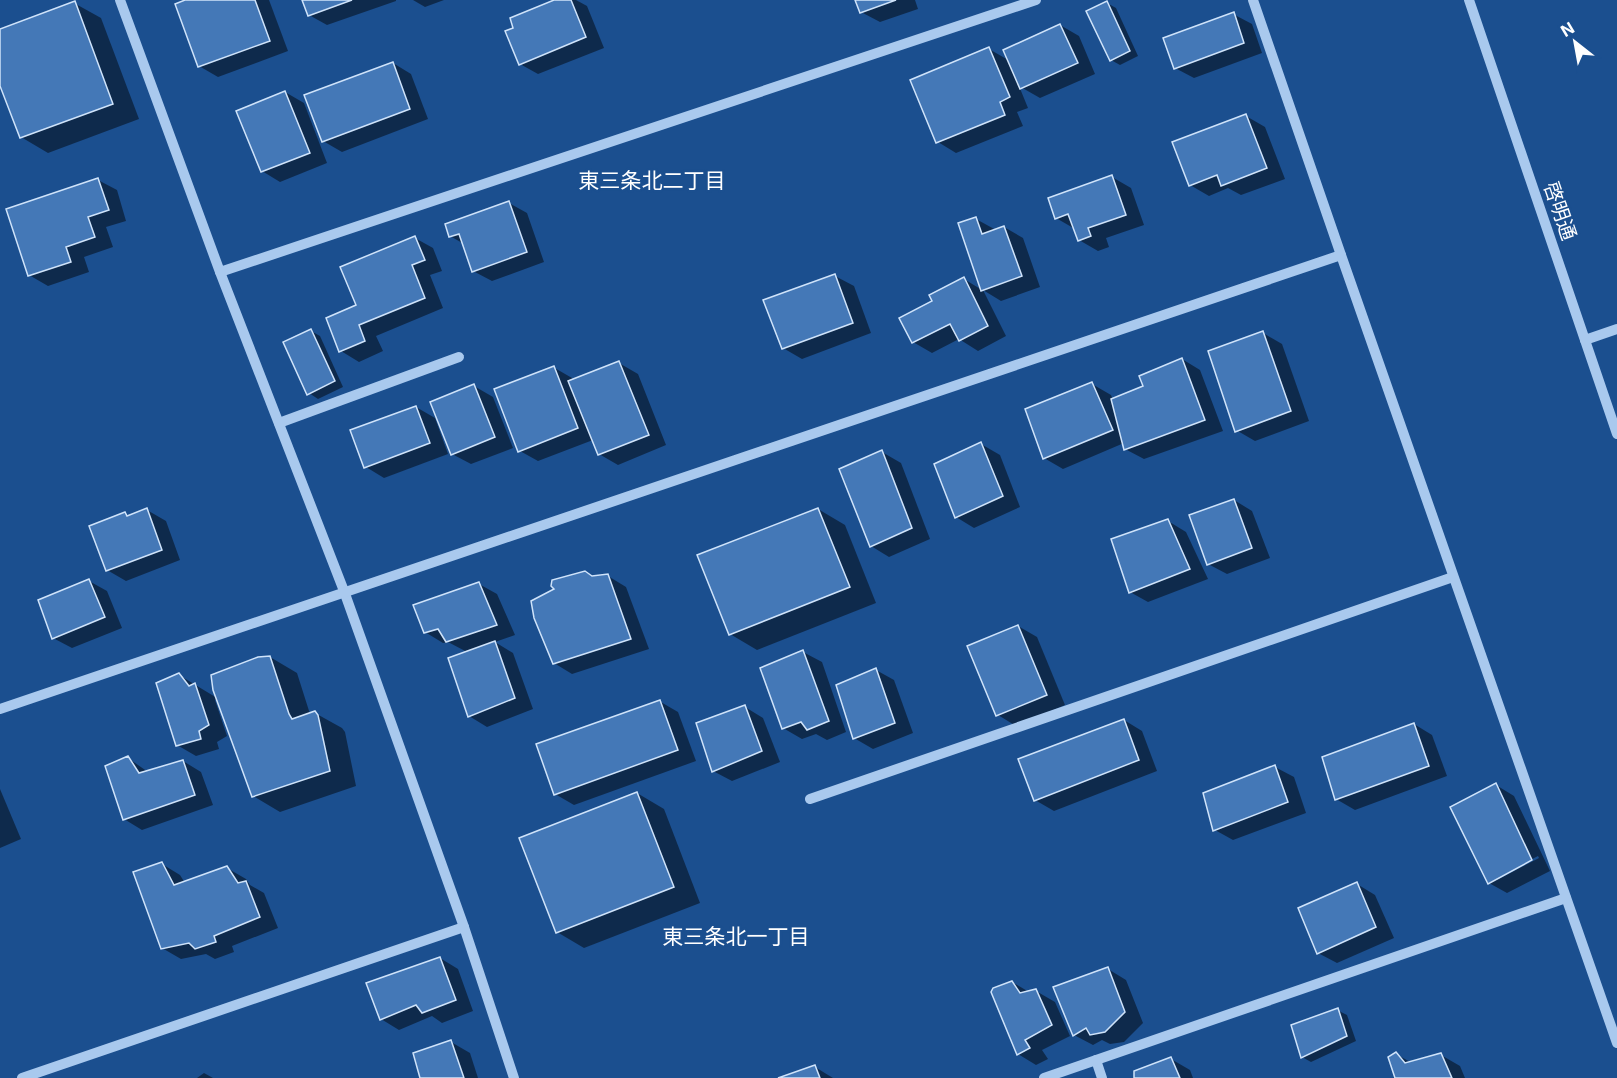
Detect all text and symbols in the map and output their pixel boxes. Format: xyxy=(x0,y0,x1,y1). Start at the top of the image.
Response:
north arrow xyxy=(1545,12,1605,72)
text: N xyxy=(1557,17,1578,41)
district label: 東三条北二丁目 xyxy=(579,168,726,193)
street label: 啓明通 xyxy=(1539,179,1581,243)
district label: 東三条北一丁目 xyxy=(663,924,810,949)

